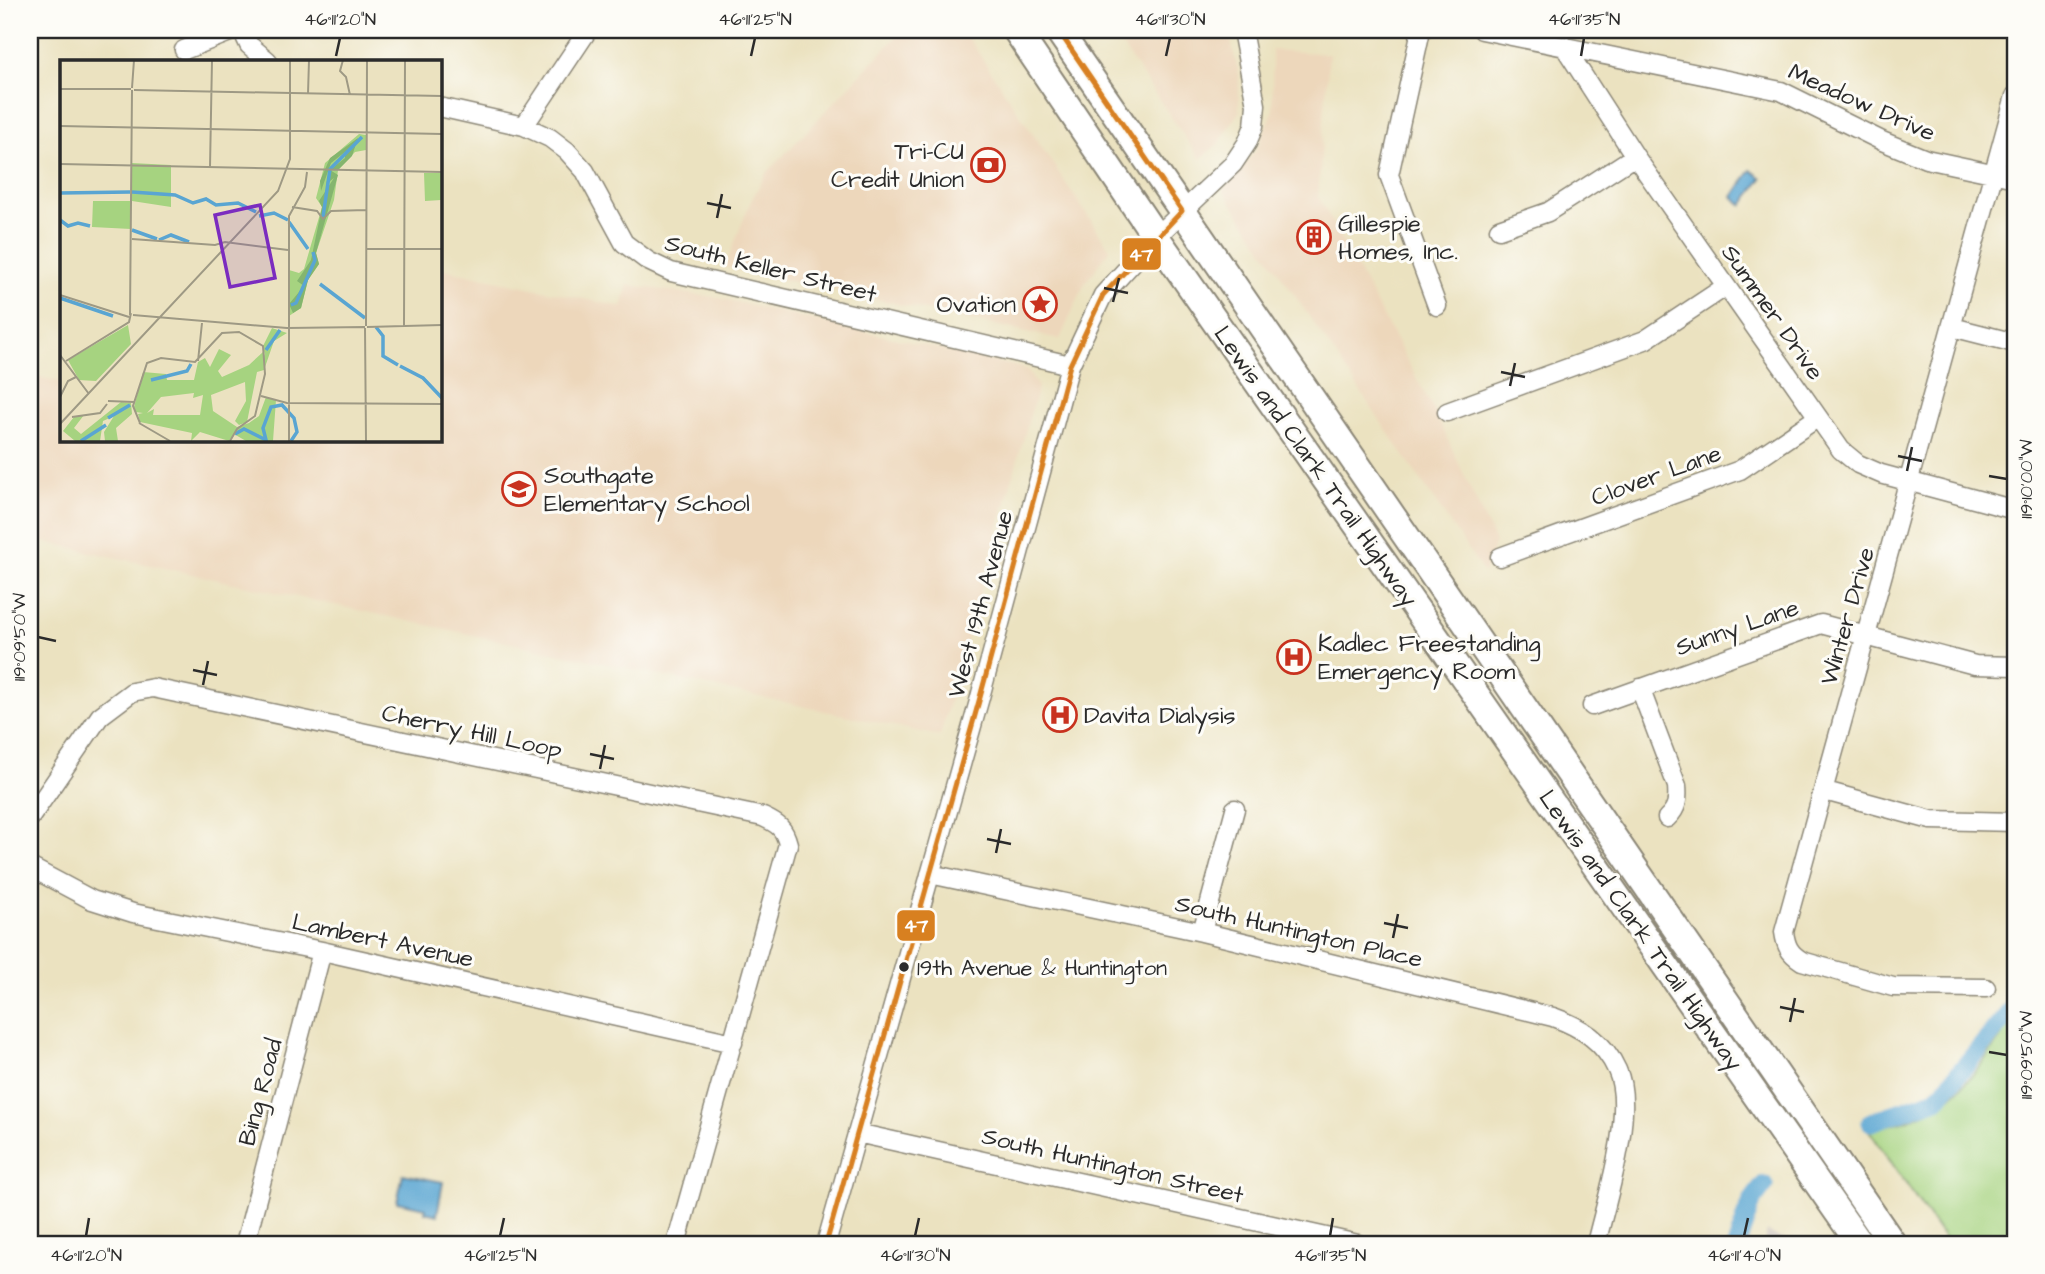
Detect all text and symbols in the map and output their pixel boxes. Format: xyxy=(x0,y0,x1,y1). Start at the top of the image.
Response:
text: 46°11'20"N xyxy=(304,7,376,32)
text: 46°11'25"N xyxy=(718,7,792,32)
text: 46°11'30"N xyxy=(1134,7,1206,32)
text: 46°11'35"N xyxy=(1548,7,1620,32)
street label: Meadow Drive xyxy=(1783,55,1941,151)
inset map xyxy=(60,60,441,441)
place label: Tri-CU Credit Union xyxy=(831,135,964,197)
bank icon: Tri-CU Credit Union xyxy=(969,146,1007,184)
place label: Gillespie Homes, Inc. xyxy=(1338,207,1458,269)
building icon: Gillespie Homes, Inc. xyxy=(1295,218,1333,256)
street label: South Keller Street xyxy=(661,226,881,312)
line badge: 47 xyxy=(1121,237,1162,271)
street label: Summer Drive xyxy=(1713,238,1832,387)
text: 47 xyxy=(1129,242,1154,269)
place icon: Ovation xyxy=(1021,285,1059,323)
place label: Ovation xyxy=(936,288,1016,322)
street label: Lewis and Clark Trail Highway xyxy=(1204,319,1425,614)
street label: Clover Lane xyxy=(1586,437,1726,515)
text: 119°10'00"W xyxy=(2014,439,2039,519)
place label: Southgate Elementary School xyxy=(544,459,750,522)
school or university icon: Southgate Elementary School xyxy=(500,470,538,508)
street label: West 19th Avenue xyxy=(940,507,1022,702)
street label: Winter Drive xyxy=(1812,544,1884,689)
street label: Sunny Lane xyxy=(1671,591,1804,666)
text: 119°09'50"W xyxy=(7,593,32,681)
place label: Kadlec Freestanding Emergency Room xyxy=(1318,627,1541,690)
hospital icon: Kadlec Freestanding Emergency Room xyxy=(1275,638,1313,676)
street label: Cherry Hill Loop xyxy=(378,696,565,769)
hospital icon: Davita Dialysis xyxy=(1041,696,1079,734)
place label: Davita Dialysis xyxy=(1084,699,1235,734)
street label: Lewis and Clark Trail Highway xyxy=(1529,783,1750,1078)
street label: South Huntington Place xyxy=(1171,887,1426,978)
street label: Lambert Avenue xyxy=(289,905,477,977)
line badge: 47 xyxy=(896,909,936,942)
text: 47 xyxy=(904,913,929,940)
place label: 19th Avenue & Huntington xyxy=(917,953,1167,985)
marker: 19th Avenue & Huntington xyxy=(897,960,911,974)
text: 119°09'50"W xyxy=(2014,1011,2039,1099)
street label: Bing Road xyxy=(230,1035,293,1150)
street label: South Huntington Street xyxy=(978,1119,1247,1214)
text: 46°11'20"N xyxy=(50,1243,122,1268)
text: 46°11'25"N xyxy=(463,1243,537,1268)
text: 46°11'30"N xyxy=(879,1243,951,1268)
text: 46°11'35"N xyxy=(1294,1243,1366,1268)
text: 46°11'40"N xyxy=(1707,1243,1781,1268)

